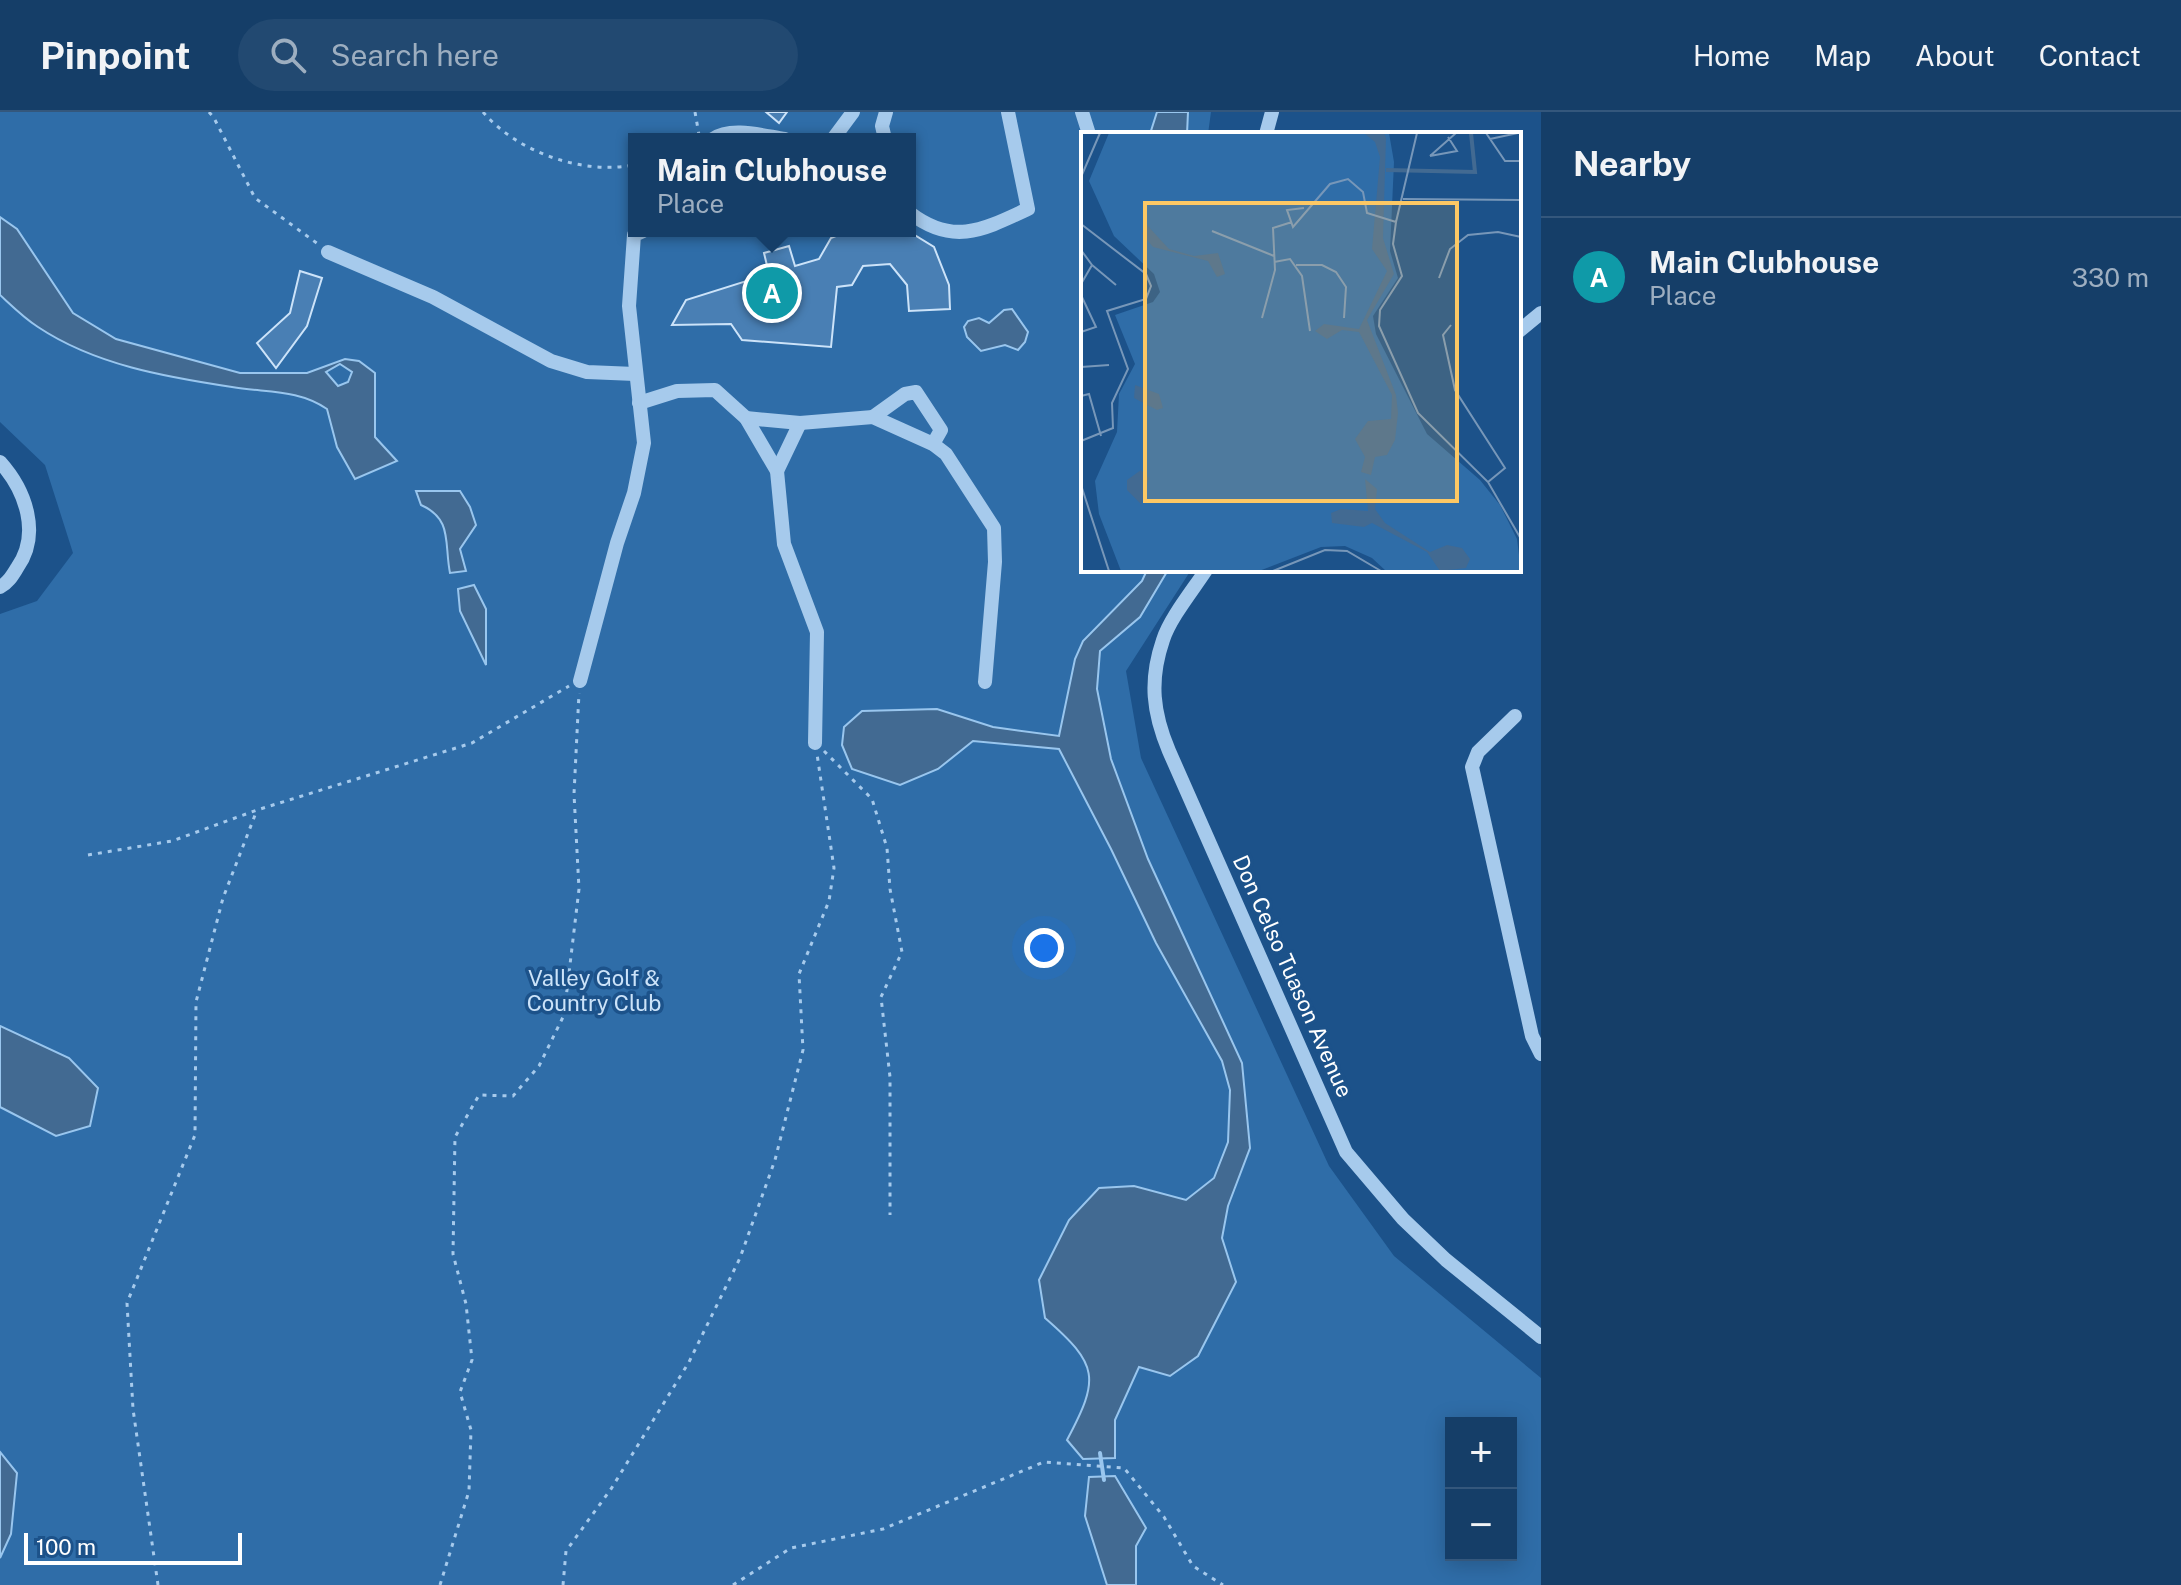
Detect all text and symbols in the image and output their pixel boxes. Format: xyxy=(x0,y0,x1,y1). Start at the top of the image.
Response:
search box xyxy=(238,19,798,91)
text: Pinpoint xyxy=(40,33,190,78)
icon: search xyxy=(266,33,310,77)
text: Search here xyxy=(330,37,499,73)
text: Home xyxy=(1693,39,1770,72)
text: Map xyxy=(1814,39,1871,72)
text: About xyxy=(1915,39,1995,72)
text: Contact xyxy=(2039,39,2141,72)
inset map xyxy=(1081,132,1521,572)
popup xyxy=(628,133,916,237)
text: Nearby xyxy=(1573,144,1691,184)
text: Main Clubhouse xyxy=(657,152,887,188)
text: Place xyxy=(657,188,724,219)
text: Main Clubhouse xyxy=(1649,244,1879,280)
text: A xyxy=(1590,262,1608,293)
text: 330 m xyxy=(2072,262,2149,293)
pin: A xyxy=(746,263,798,323)
text: Place xyxy=(1649,280,1716,311)
street label: Don Celso Tuason Avenue xyxy=(1228,851,1358,1101)
your location xyxy=(1024,928,1064,968)
park label: Valley Golf & Country Club xyxy=(527,965,661,1016)
map controls xyxy=(1445,1417,1517,1561)
button: + xyxy=(1445,1417,1517,1489)
button: − xyxy=(1445,1489,1517,1561)
scale bar xyxy=(24,1529,242,1565)
text: 100 m xyxy=(36,1534,96,1560)

